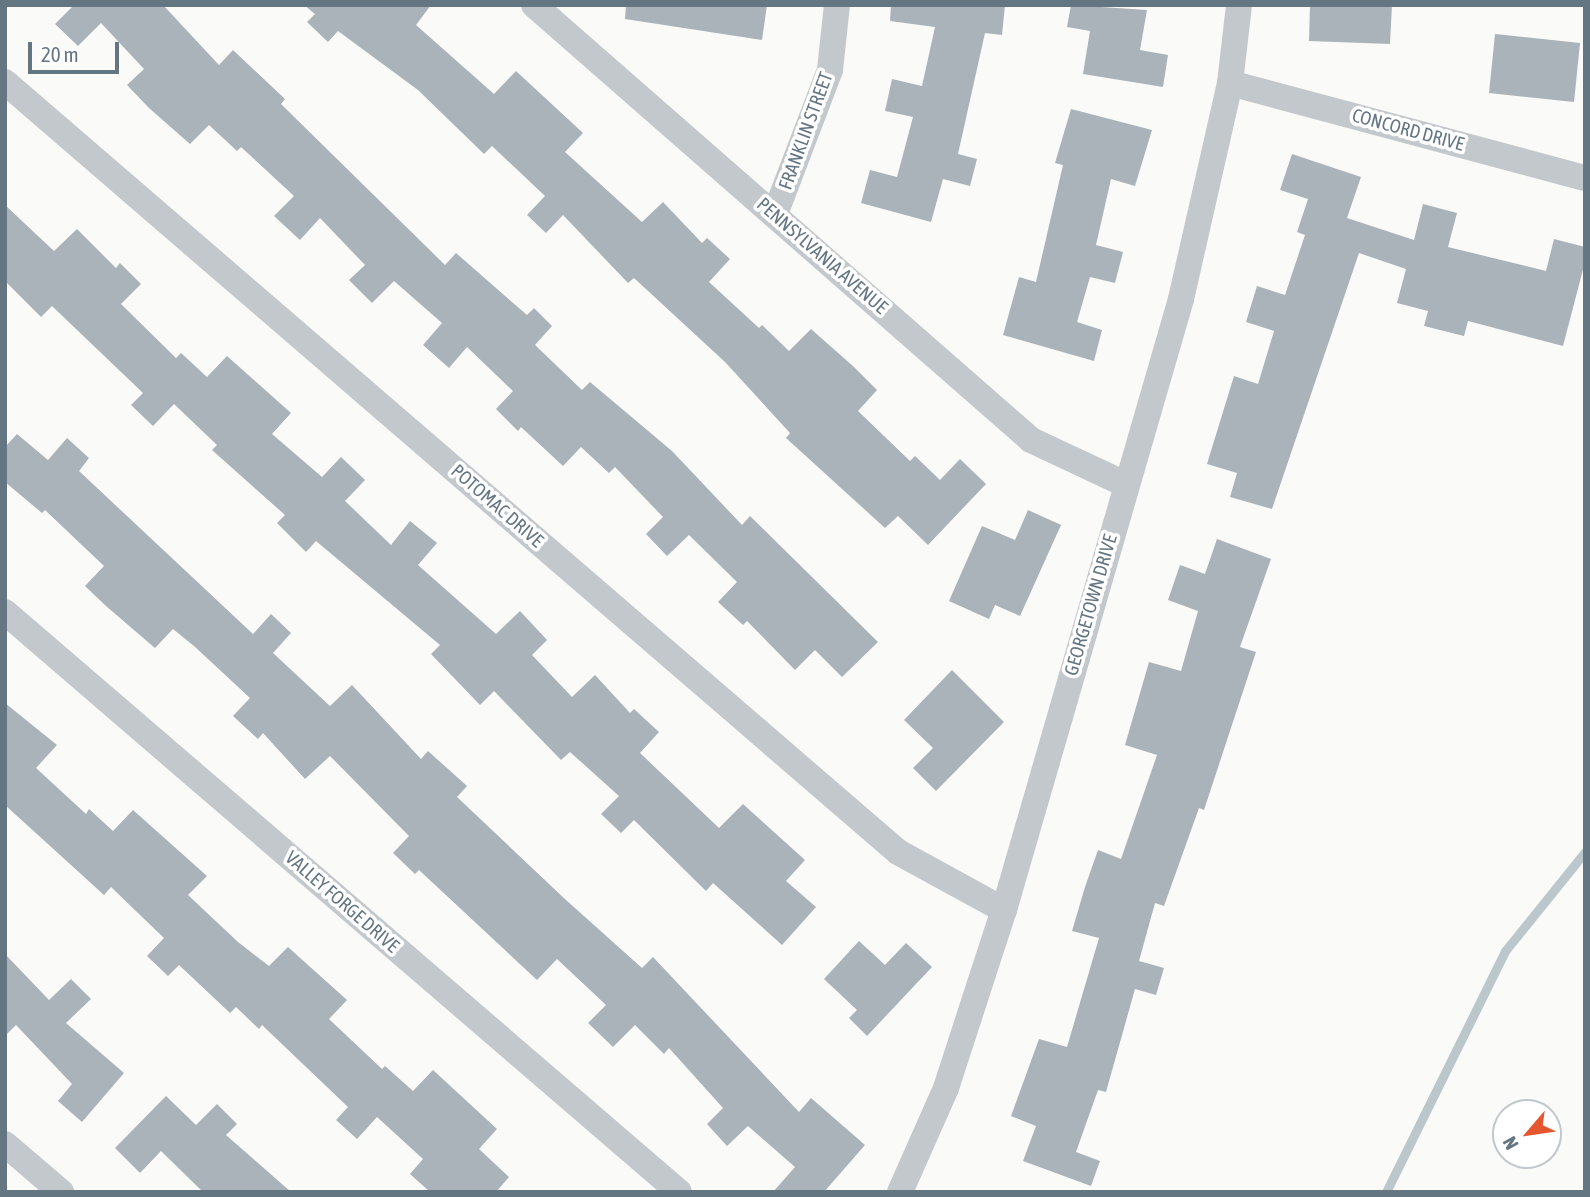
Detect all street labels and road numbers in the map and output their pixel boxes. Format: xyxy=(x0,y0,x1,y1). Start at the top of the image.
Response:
street label: FRANKLIN STREET xyxy=(774,69,838,193)
street label: CONCORD DRIVE xyxy=(1350,104,1466,156)
street label: PENNSYLVANIA AVENUE xyxy=(752,193,892,319)
street label: POTOMAC DRIVE xyxy=(446,460,548,552)
street label: GEORGETOWN DRIVE xyxy=(1060,532,1122,678)
street label: VALLEY FORGE DRIVE xyxy=(280,846,404,958)

